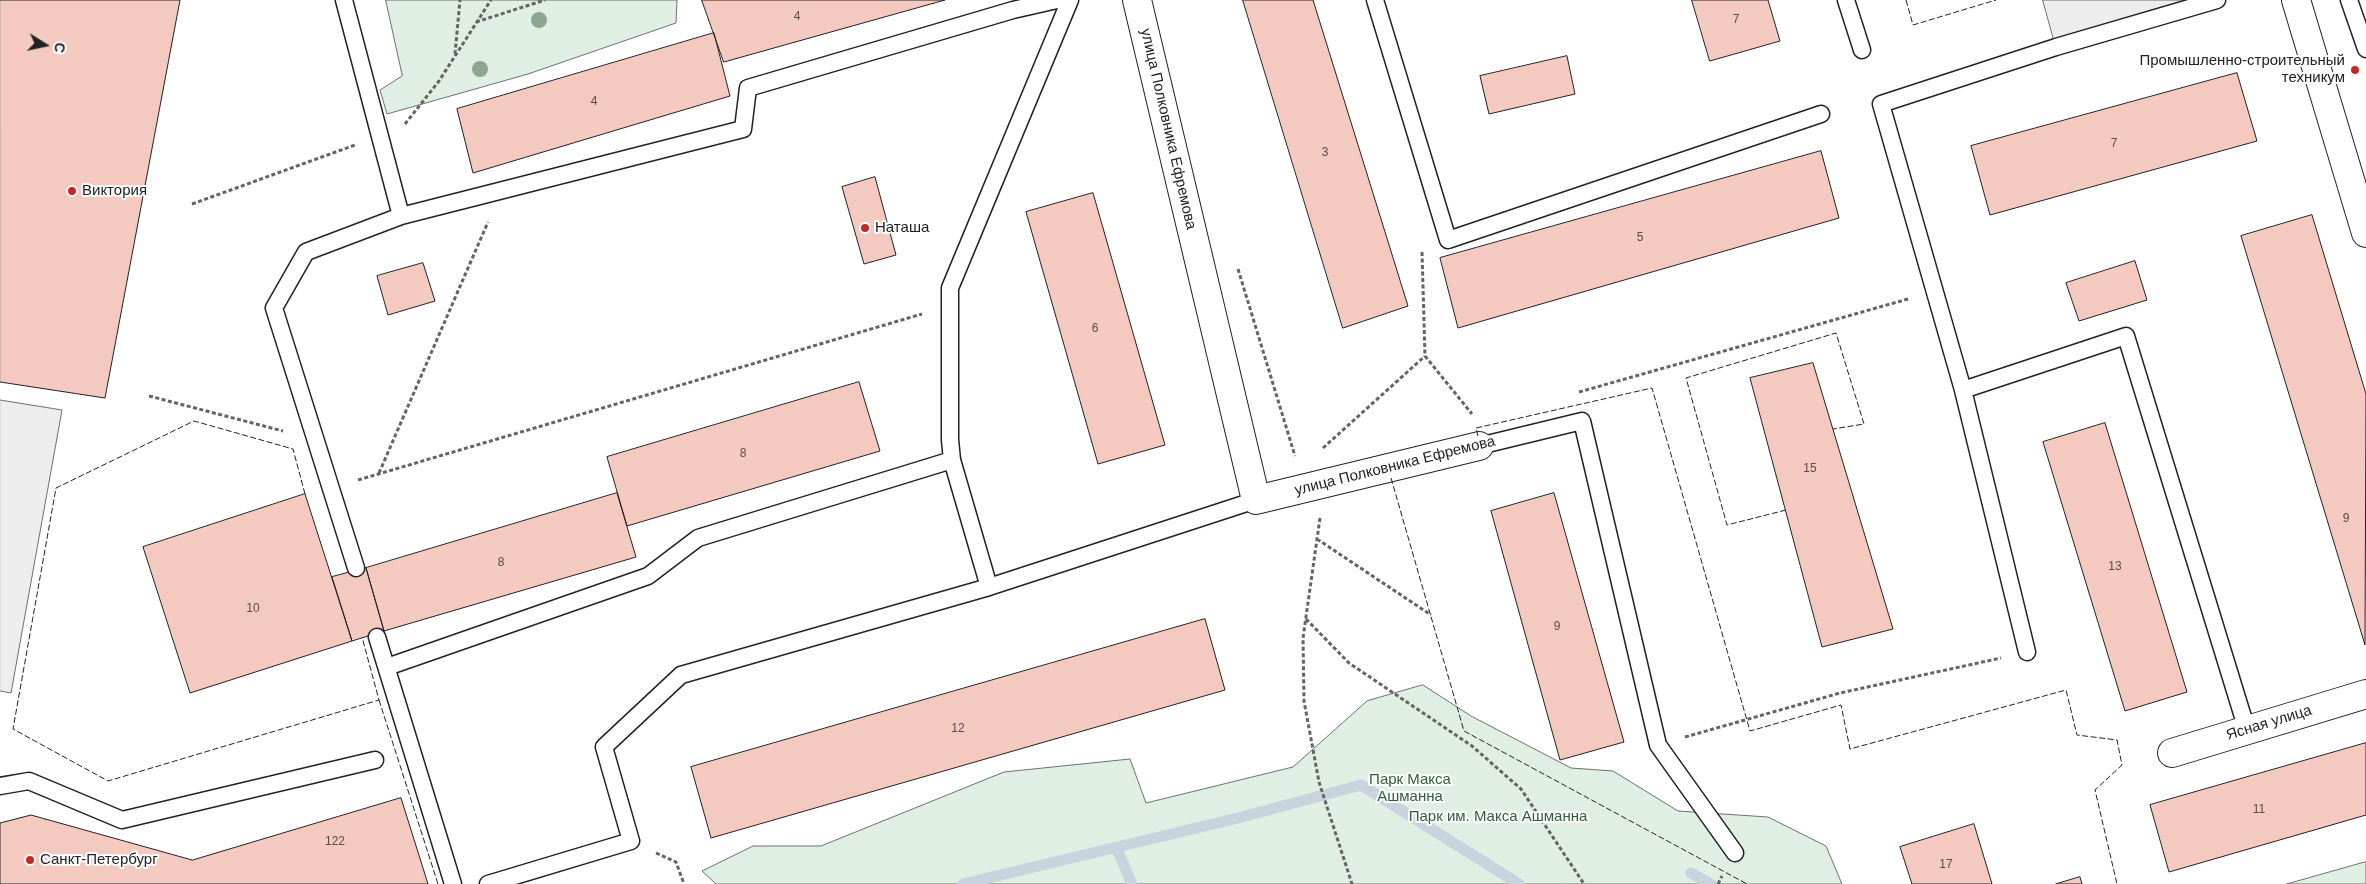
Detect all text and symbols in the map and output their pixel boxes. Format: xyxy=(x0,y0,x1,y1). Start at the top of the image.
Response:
house number: 4 xyxy=(794,10,800,24)
house number: 7 xyxy=(1733,13,1739,27)
north arrow xyxy=(20,20,70,70)
street label: улица Полковника Ефремова xyxy=(1136,27,1200,231)
text: С xyxy=(51,41,69,54)
place label: Промышленно-строительный техникум xyxy=(2139,52,2345,87)
marker: Промышленно-строительный техникум xyxy=(2349,64,2361,76)
house number: 4 xyxy=(591,95,597,109)
house number: 7 xyxy=(2111,137,2117,151)
house number: 3 xyxy=(1322,146,1328,160)
place label: Виктория xyxy=(82,182,147,200)
marker: Виктория xyxy=(66,185,78,197)
place label: Наташа xyxy=(875,219,929,237)
marker: Наташа xyxy=(859,222,871,234)
house number: 5 xyxy=(1637,231,1643,245)
house number: 6 xyxy=(1092,322,1098,336)
street label: улица Полковника Ефремова xyxy=(1293,432,1497,500)
house number: 8 xyxy=(740,447,746,461)
house number: 15 xyxy=(1803,462,1817,476)
house number: 9 xyxy=(2343,512,2349,526)
house number: 8 xyxy=(498,556,504,570)
house number: 13 xyxy=(2108,560,2122,574)
house number: 10 xyxy=(246,602,260,616)
house number: 9 xyxy=(1554,620,1560,634)
street label: Ясная улица xyxy=(2224,701,2314,745)
house number: 12 xyxy=(951,722,965,736)
park label: Парк Макса Ашманна xyxy=(1369,771,1451,806)
house number: 11 xyxy=(2253,803,2265,817)
park label: Парк им. Макса Ашманна xyxy=(1409,808,1587,826)
house number: 122 xyxy=(325,835,345,849)
place label: Санкт-Петербург xyxy=(40,851,158,869)
marker: Санкт-Петербург xyxy=(24,854,36,866)
house number: 17 xyxy=(1939,858,1953,872)

